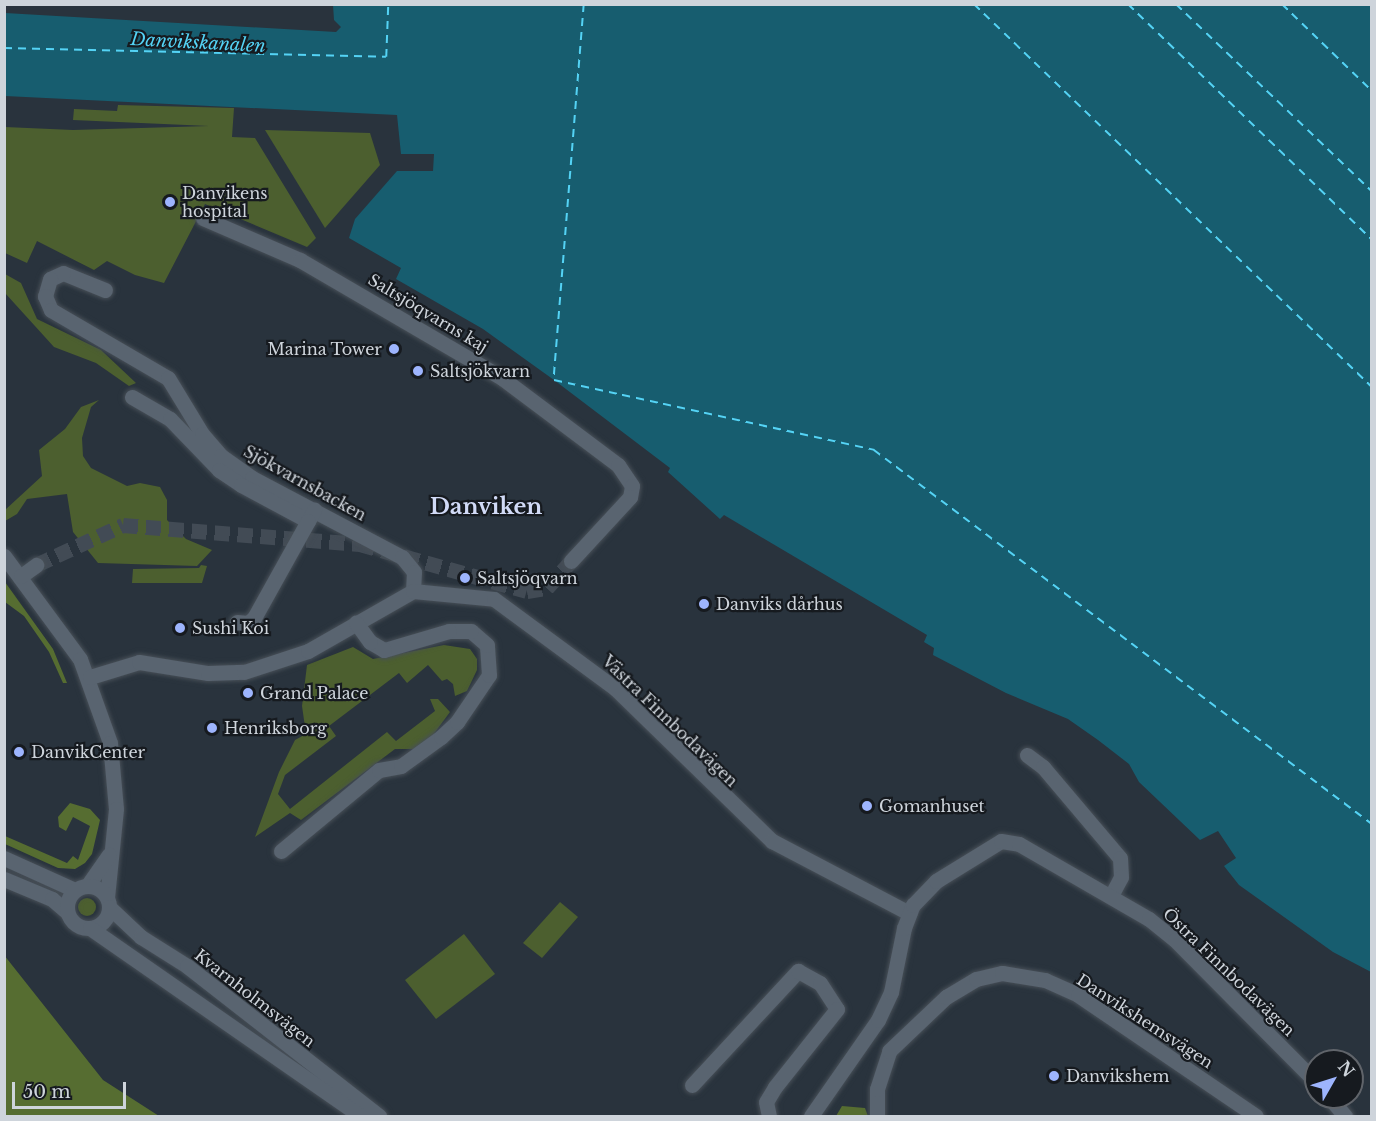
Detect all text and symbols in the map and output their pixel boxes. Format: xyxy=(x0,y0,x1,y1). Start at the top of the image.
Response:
water label: Danvikskanalen xyxy=(130,29,266,57)
place label: Danvikens hospital xyxy=(182,183,268,221)
marker: Danvikens hospital xyxy=(163,195,177,209)
street label: Saltsjöqvarns kaj xyxy=(365,270,491,356)
place label: Marina Tower xyxy=(267,339,382,359)
marker: Marina Tower xyxy=(387,342,401,356)
place label: Saltsjökvarn xyxy=(430,361,530,381)
marker: Saltsjökvarn xyxy=(411,364,425,378)
street label: Sjökvarnsbacken xyxy=(240,441,370,525)
district label: Danviken xyxy=(430,494,542,520)
place label: Saltsjöqvarn xyxy=(477,568,578,588)
marker: Saltsjöqvarn xyxy=(458,571,472,585)
place label: Danviks dårhus xyxy=(716,594,843,614)
marker: Danviks dårhus xyxy=(697,597,711,611)
place label: Sushi Koi xyxy=(192,618,269,638)
marker: Sushi Koi xyxy=(173,621,187,635)
street label: Västra Finnbodavägen xyxy=(598,651,742,791)
place label: Grand Palace xyxy=(260,683,368,703)
marker: Grand Palace xyxy=(241,686,255,700)
place label: Henriksborg xyxy=(224,718,327,738)
marker: Henriksborg xyxy=(205,721,219,735)
place label: DanvikCenter xyxy=(31,742,145,762)
marker: DanvikCenter xyxy=(12,745,26,759)
place label: Gomanhuset xyxy=(879,796,985,816)
marker: Gomanhuset xyxy=(860,799,874,813)
street label: Östra Finnbodavägen xyxy=(1159,904,1299,1040)
street label: Kvarnholmsvägen xyxy=(191,945,319,1051)
street label: Danvikshemsvägen xyxy=(1073,970,1217,1072)
north arrow xyxy=(1304,1049,1364,1109)
text: N xyxy=(1334,1057,1359,1081)
place label: Danvikshem xyxy=(1066,1066,1169,1086)
marker: Danvikshem xyxy=(1047,1069,1061,1083)
scale bar xyxy=(15,1070,129,1108)
text: 50 m xyxy=(23,1081,71,1103)

